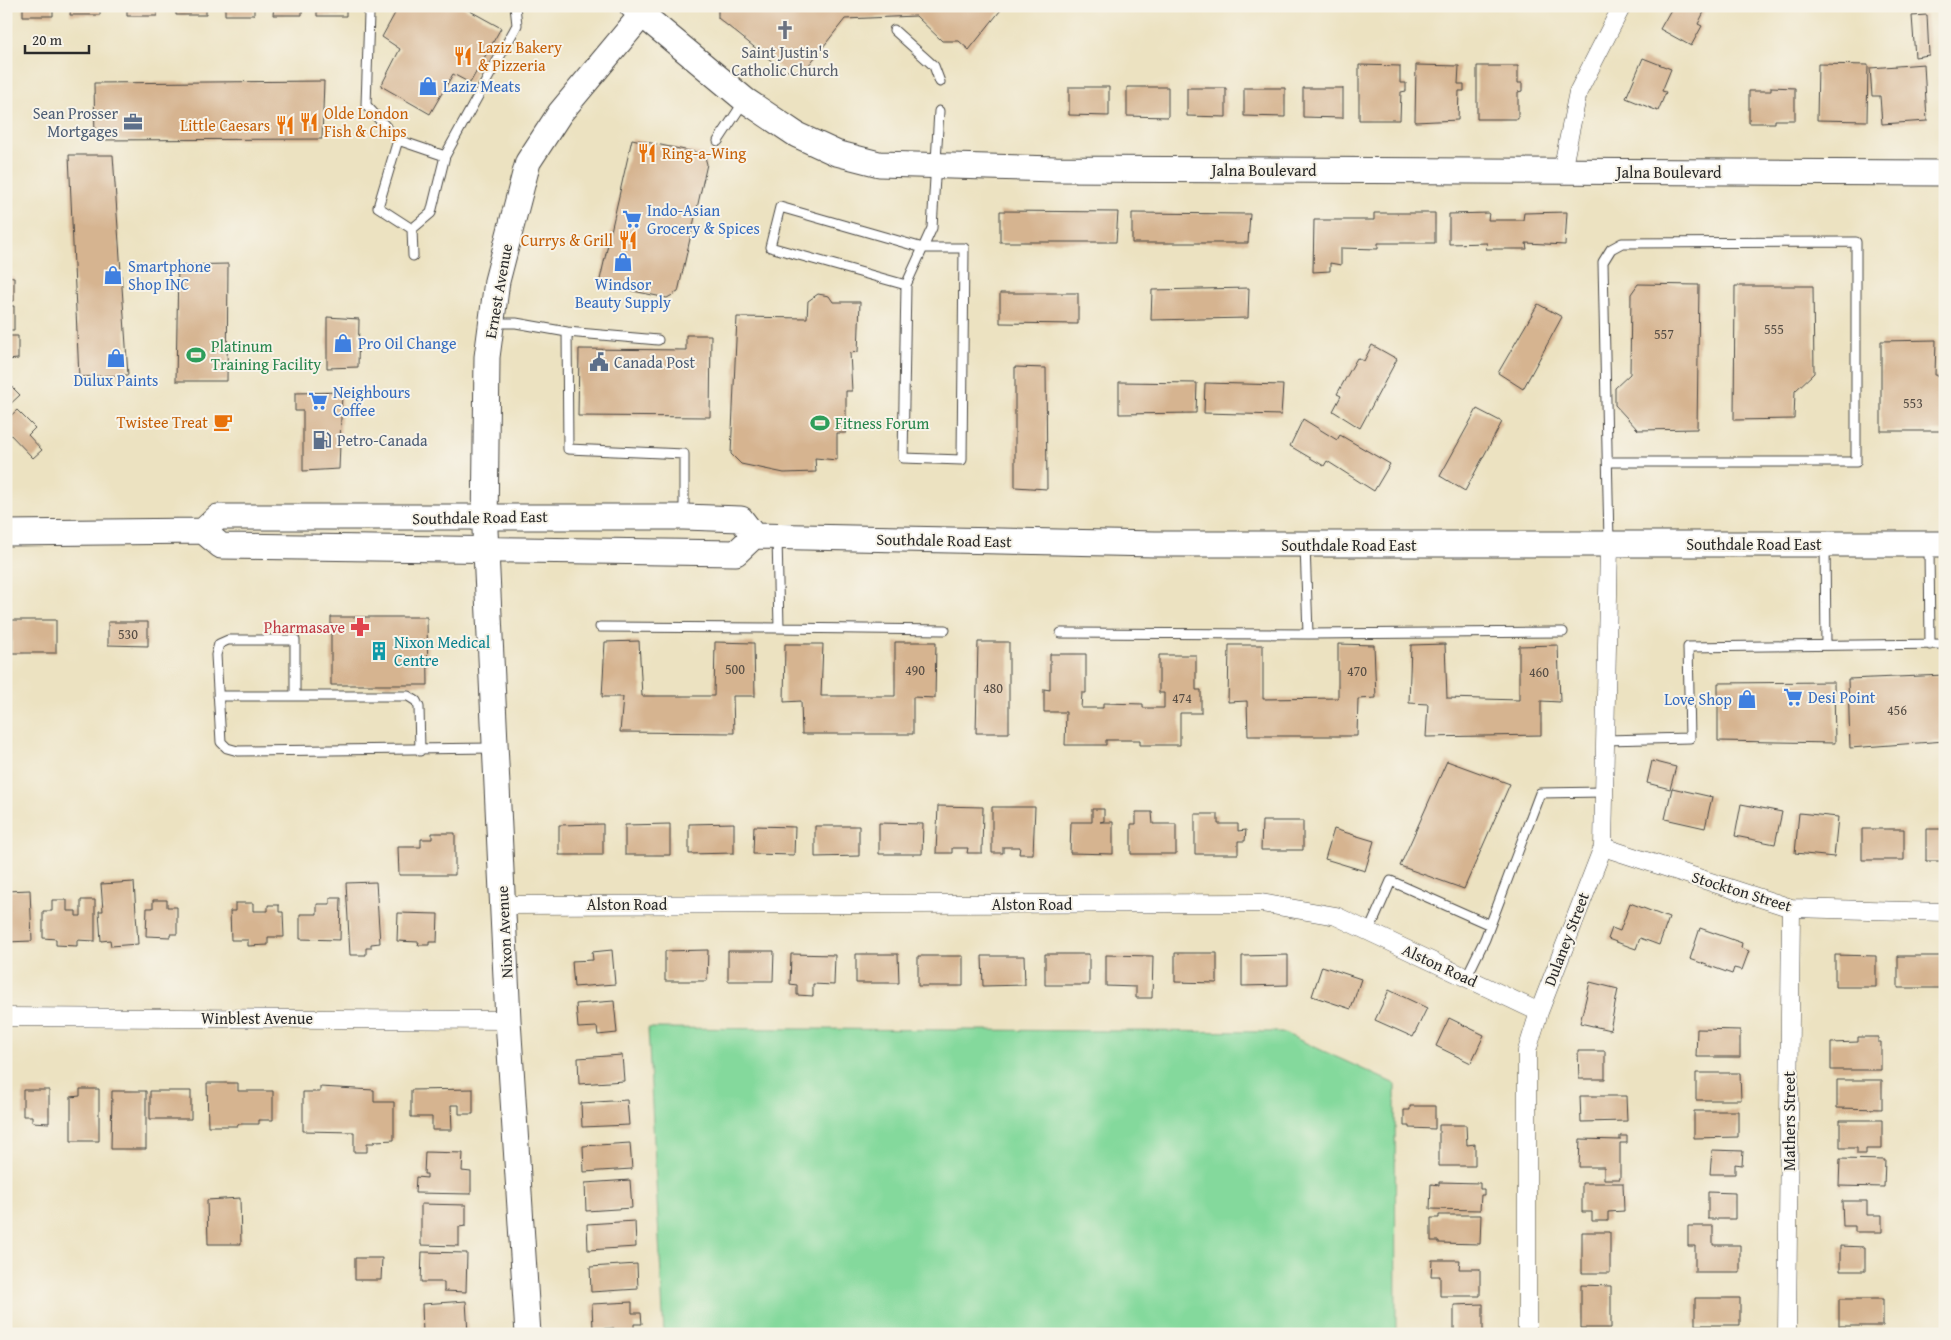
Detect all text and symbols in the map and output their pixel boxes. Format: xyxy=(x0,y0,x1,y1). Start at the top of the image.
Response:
church icon: Saint Justin's Catholic Church xyxy=(774,19,796,41)
scale bar xyxy=(25,22,89,54)
text: 20 m xyxy=(32,29,63,50)
place label: Laziz Bakery & Pizzeria xyxy=(478,35,562,77)
place label: Saint Justin's Catholic Church xyxy=(731,40,839,82)
restaurant icon: Laziz Bakery & Pizzeria xyxy=(452,45,474,67)
place label: Laziz Meats xyxy=(443,74,521,98)
shop icon: Laziz Meats xyxy=(417,75,439,97)
place label: Sean Prosser Mortgages xyxy=(33,101,118,143)
place label: Olde London Fish & Chips xyxy=(324,101,408,143)
office icon: Sean Prosser Mortgages xyxy=(122,111,144,133)
restaurant icon: Olde London Fish & Chips xyxy=(298,111,320,133)
place label: Little Caesars xyxy=(180,113,270,137)
restaurant icon: Little Caesars xyxy=(274,114,296,136)
place label: Ring-a-Wing xyxy=(662,141,746,165)
restaurant icon: Ring-a-Wing xyxy=(636,142,658,164)
street label: Jalna Boulevard xyxy=(1209,158,1317,182)
street label: Jalna Boulevard xyxy=(1614,160,1722,184)
place label: Indo-Asian Grocery & Spices xyxy=(647,198,760,240)
supermarket icon: Indo-Asian Grocery & Spices xyxy=(621,208,643,230)
place label: Currys & Grill xyxy=(521,228,614,252)
restaurant icon: Currys & Grill xyxy=(617,229,639,251)
street label: Ernest Avenue xyxy=(478,242,518,340)
shop icon: Windsor Beauty Supply xyxy=(612,251,634,273)
place label: Smartphone Shop INC xyxy=(128,254,211,296)
shop icon: Smartphone Shop INC xyxy=(102,264,124,286)
place label: Windsor Beauty Supply xyxy=(575,272,671,314)
house number: 555 xyxy=(1764,319,1784,339)
house number: 557 xyxy=(1654,324,1674,344)
place label: Pro Oil Change xyxy=(358,331,457,355)
shop icon: Pro Oil Change xyxy=(332,332,354,354)
place label: Platinum Training Facility xyxy=(211,334,321,376)
sports icon: Platinum Training Facility xyxy=(185,344,207,366)
shop icon: Dulux Paints xyxy=(105,347,127,369)
place label: Canada Post xyxy=(614,350,696,374)
public building icon: Canada Post xyxy=(588,351,610,373)
place label: Dulux Paints xyxy=(74,368,158,392)
place label: Neighbours Coffee xyxy=(333,380,410,422)
supermarket icon: Neighbours Coffee xyxy=(307,390,329,412)
house number: 553 xyxy=(1903,393,1923,413)
place label: Twistee Treat xyxy=(117,410,208,434)
cafe icon: Twistee Treat xyxy=(212,411,234,433)
place label: Fitness Forum xyxy=(835,411,929,435)
sports icon: Fitness Forum xyxy=(809,412,831,434)
place label: Petro-Canada xyxy=(337,428,428,452)
fuel station icon: Petro-Canada xyxy=(311,429,333,451)
street label: Southdale Road East xyxy=(412,504,548,530)
street label: Southdale Road East xyxy=(876,527,1012,553)
street label: Southdale Road East xyxy=(1686,532,1822,556)
street label: Southdale Road East xyxy=(1281,533,1417,557)
place label: Pharmasave xyxy=(264,615,345,639)
pharmacy icon: Pharmasave xyxy=(349,616,371,638)
house number: 530 xyxy=(118,624,138,644)
place label: Nixon Medical Centre xyxy=(394,630,491,672)
building icon: Nixon Medical Centre xyxy=(368,640,390,662)
house number: 500 xyxy=(725,659,745,679)
house number: 490 xyxy=(905,660,925,680)
house number: 470 xyxy=(1347,661,1367,681)
house number: 460 xyxy=(1529,662,1549,682)
house number: 480 xyxy=(983,678,1003,698)
place label: Desi Point xyxy=(1808,685,1876,709)
supermarket icon: Desi Point xyxy=(1782,686,1804,708)
place label: Love Shop xyxy=(1664,687,1732,711)
house number: 474 xyxy=(1172,688,1192,708)
shop icon: Love Shop xyxy=(1736,688,1758,710)
house number: 456 xyxy=(1887,700,1907,720)
street label: Stockton Street xyxy=(1689,864,1795,918)
street label: Nixon Avenue xyxy=(490,885,518,979)
street label: Dulaney Street xyxy=(1537,888,1595,989)
street label: Alston Road xyxy=(587,892,668,916)
street label: Alston Road xyxy=(992,892,1073,916)
street label: Alston Road xyxy=(1399,937,1482,993)
street label: Winblest Avenue xyxy=(201,1006,313,1030)
street label: Mathers Street xyxy=(1777,1071,1801,1171)

